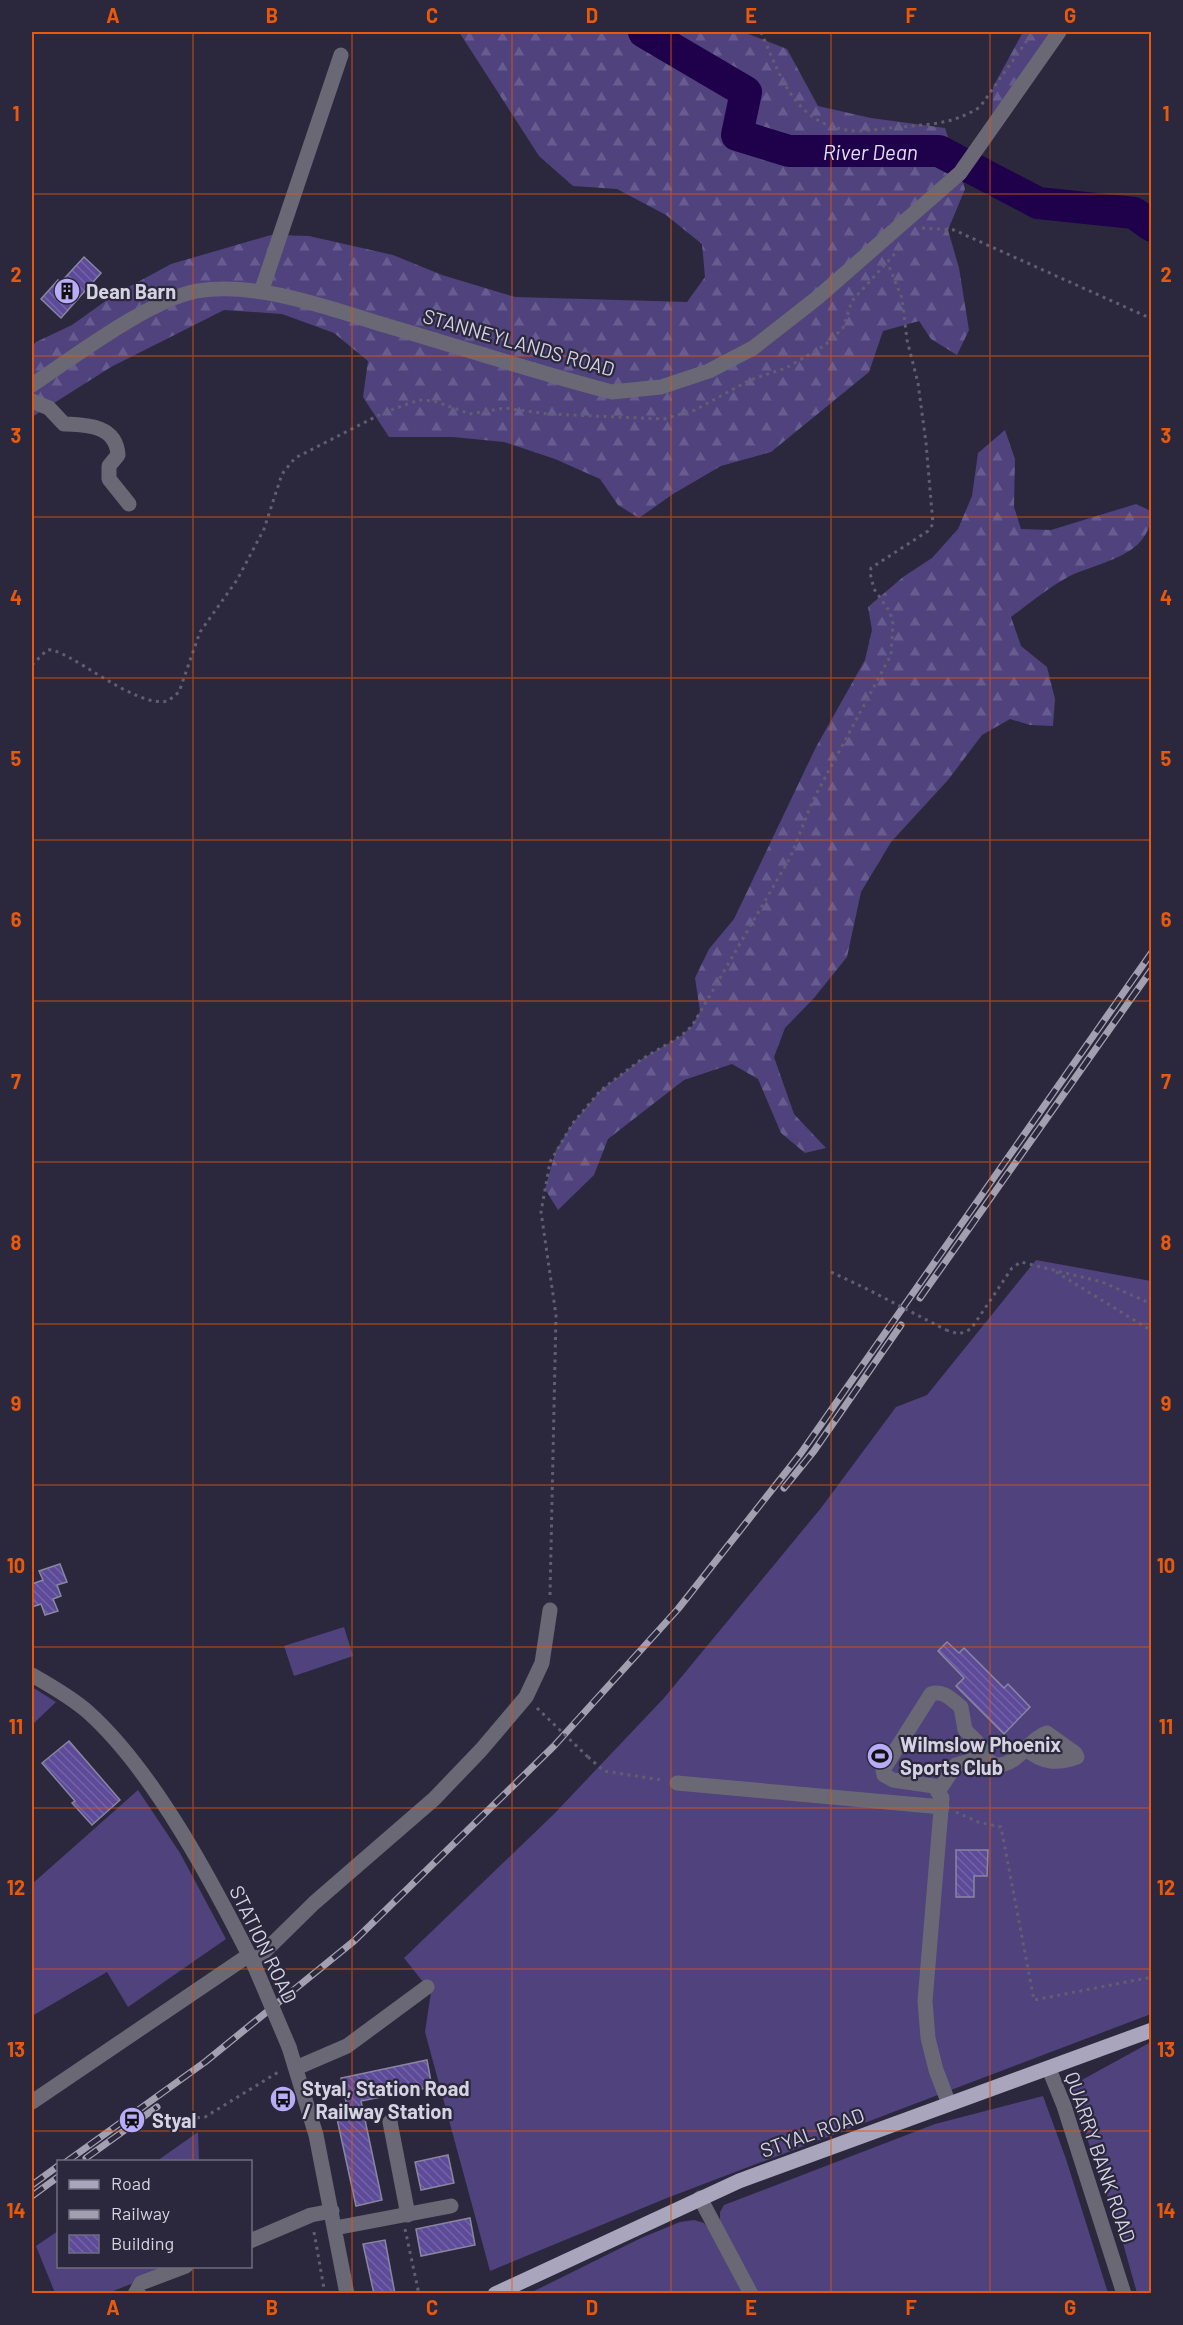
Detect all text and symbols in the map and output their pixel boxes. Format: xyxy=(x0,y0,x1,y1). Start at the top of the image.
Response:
text: A xyxy=(106,3,120,27)
text: B xyxy=(266,3,278,27)
text: C xyxy=(426,3,438,27)
text: D xyxy=(586,3,598,27)
text: E xyxy=(745,3,757,27)
text: F xyxy=(905,3,917,27)
text: G xyxy=(1064,3,1076,27)
text: 1 xyxy=(12,101,20,125)
text: 1 xyxy=(1162,101,1170,125)
water label: River Dean xyxy=(823,139,918,164)
text: 2 xyxy=(10,262,22,286)
text: 2 xyxy=(1160,262,1172,286)
building icon: Dean Barn xyxy=(52,276,82,306)
place label: Dean Barn xyxy=(86,279,176,303)
street label: STANNEYLANDS ROAD xyxy=(420,303,618,381)
text: 3 xyxy=(11,423,21,447)
text: 3 xyxy=(1161,423,1171,447)
text: 4 xyxy=(10,585,22,609)
text: 4 xyxy=(1160,585,1172,609)
text: 5 xyxy=(11,746,22,770)
text: 5 xyxy=(1161,746,1172,770)
text: 6 xyxy=(11,907,22,931)
text: 6 xyxy=(1161,907,1172,931)
text: 7 xyxy=(11,1069,21,1093)
text: 7 xyxy=(1161,1069,1171,1093)
text: 8 xyxy=(11,1230,22,1254)
text: 8 xyxy=(1161,1230,1172,1254)
text: 9 xyxy=(11,1391,21,1415)
text: 9 xyxy=(1161,1391,1171,1415)
text: 10 xyxy=(7,1553,25,1577)
text: 10 xyxy=(1157,1553,1175,1577)
text: 11 xyxy=(9,1714,23,1738)
text: 11 xyxy=(1159,1714,1173,1738)
place label: Wilmslow Phoenix Sports Club xyxy=(900,1732,1061,1779)
sports icon: Wilmslow Phoenix Sports Club xyxy=(865,1741,895,1771)
text: 12 xyxy=(7,1875,25,1899)
text: 12 xyxy=(1157,1875,1175,1899)
street label: STATION ROAD xyxy=(225,1881,303,2007)
text: 13 xyxy=(7,2037,25,2061)
text: 13 xyxy=(1157,2037,1175,2061)
street label: QUARRY BANK ROAD xyxy=(1060,2068,1142,2246)
place label: Styal, Station Road / Railway Station xyxy=(302,2076,470,2123)
bus stop icon: Styal, Station Road / Railway Station xyxy=(268,2084,298,2114)
street label: STYAL ROAD xyxy=(757,2102,867,2162)
station icon: Styal xyxy=(117,2105,147,2135)
place label: Styal xyxy=(152,2108,196,2132)
legend xyxy=(57,2160,252,2268)
text: Road xyxy=(111,2172,151,2194)
text: 14 xyxy=(6,2198,26,2222)
text: 14 xyxy=(1156,2198,1176,2222)
text: Railway xyxy=(111,2202,170,2224)
text: Building xyxy=(111,2232,174,2254)
text: A xyxy=(106,2295,120,2319)
text: B xyxy=(266,2295,278,2319)
text: C xyxy=(426,2295,438,2319)
text: D xyxy=(586,2295,598,2319)
text: E xyxy=(745,2295,757,2319)
text: F xyxy=(905,2295,917,2319)
text: G xyxy=(1064,2295,1076,2319)

